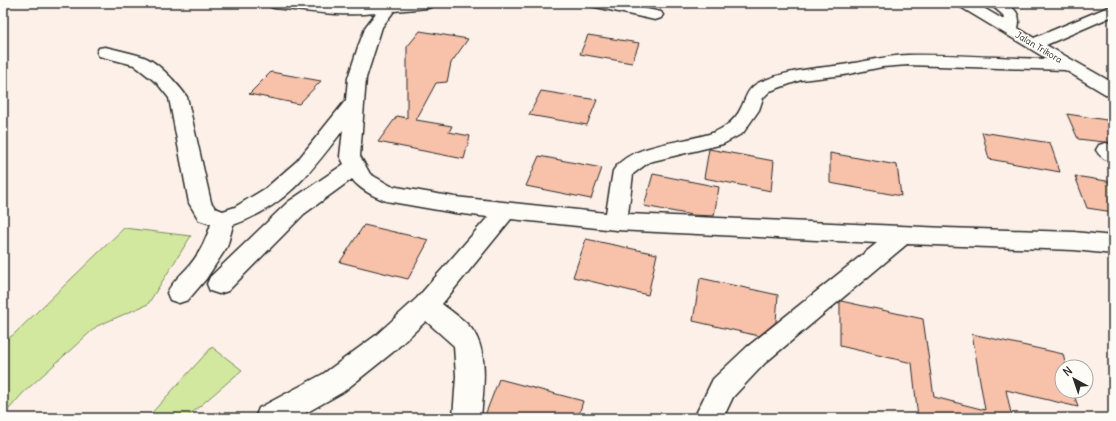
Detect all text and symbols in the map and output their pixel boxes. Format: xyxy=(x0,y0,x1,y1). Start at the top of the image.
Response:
street label: Jalan Trikora xyxy=(1014,29,1064,65)
north arrow xyxy=(1054,359,1094,399)
text: N xyxy=(1060,364,1075,379)

